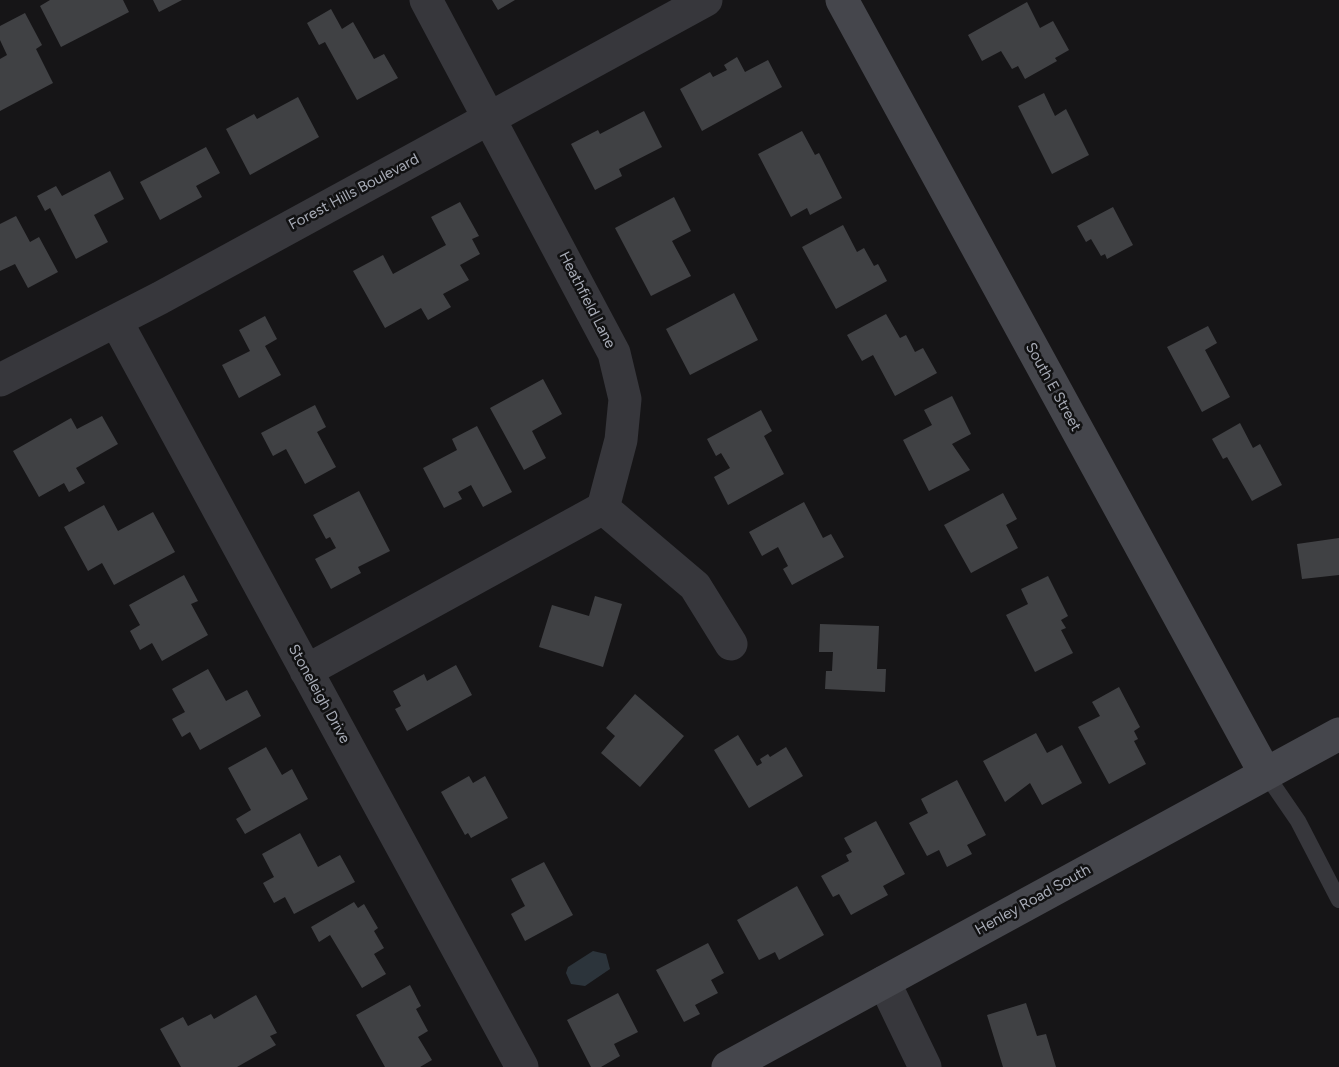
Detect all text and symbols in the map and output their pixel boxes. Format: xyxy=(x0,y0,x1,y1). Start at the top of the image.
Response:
street label: Forest Hills Boulevard xyxy=(286,150,422,234)
street label: Heathfield Lane xyxy=(555,249,619,351)
street label: South E Street xyxy=(1021,340,1085,434)
street label: Stoneleigh Drive xyxy=(284,641,354,747)
street label: Henley Road South xyxy=(972,861,1094,939)

